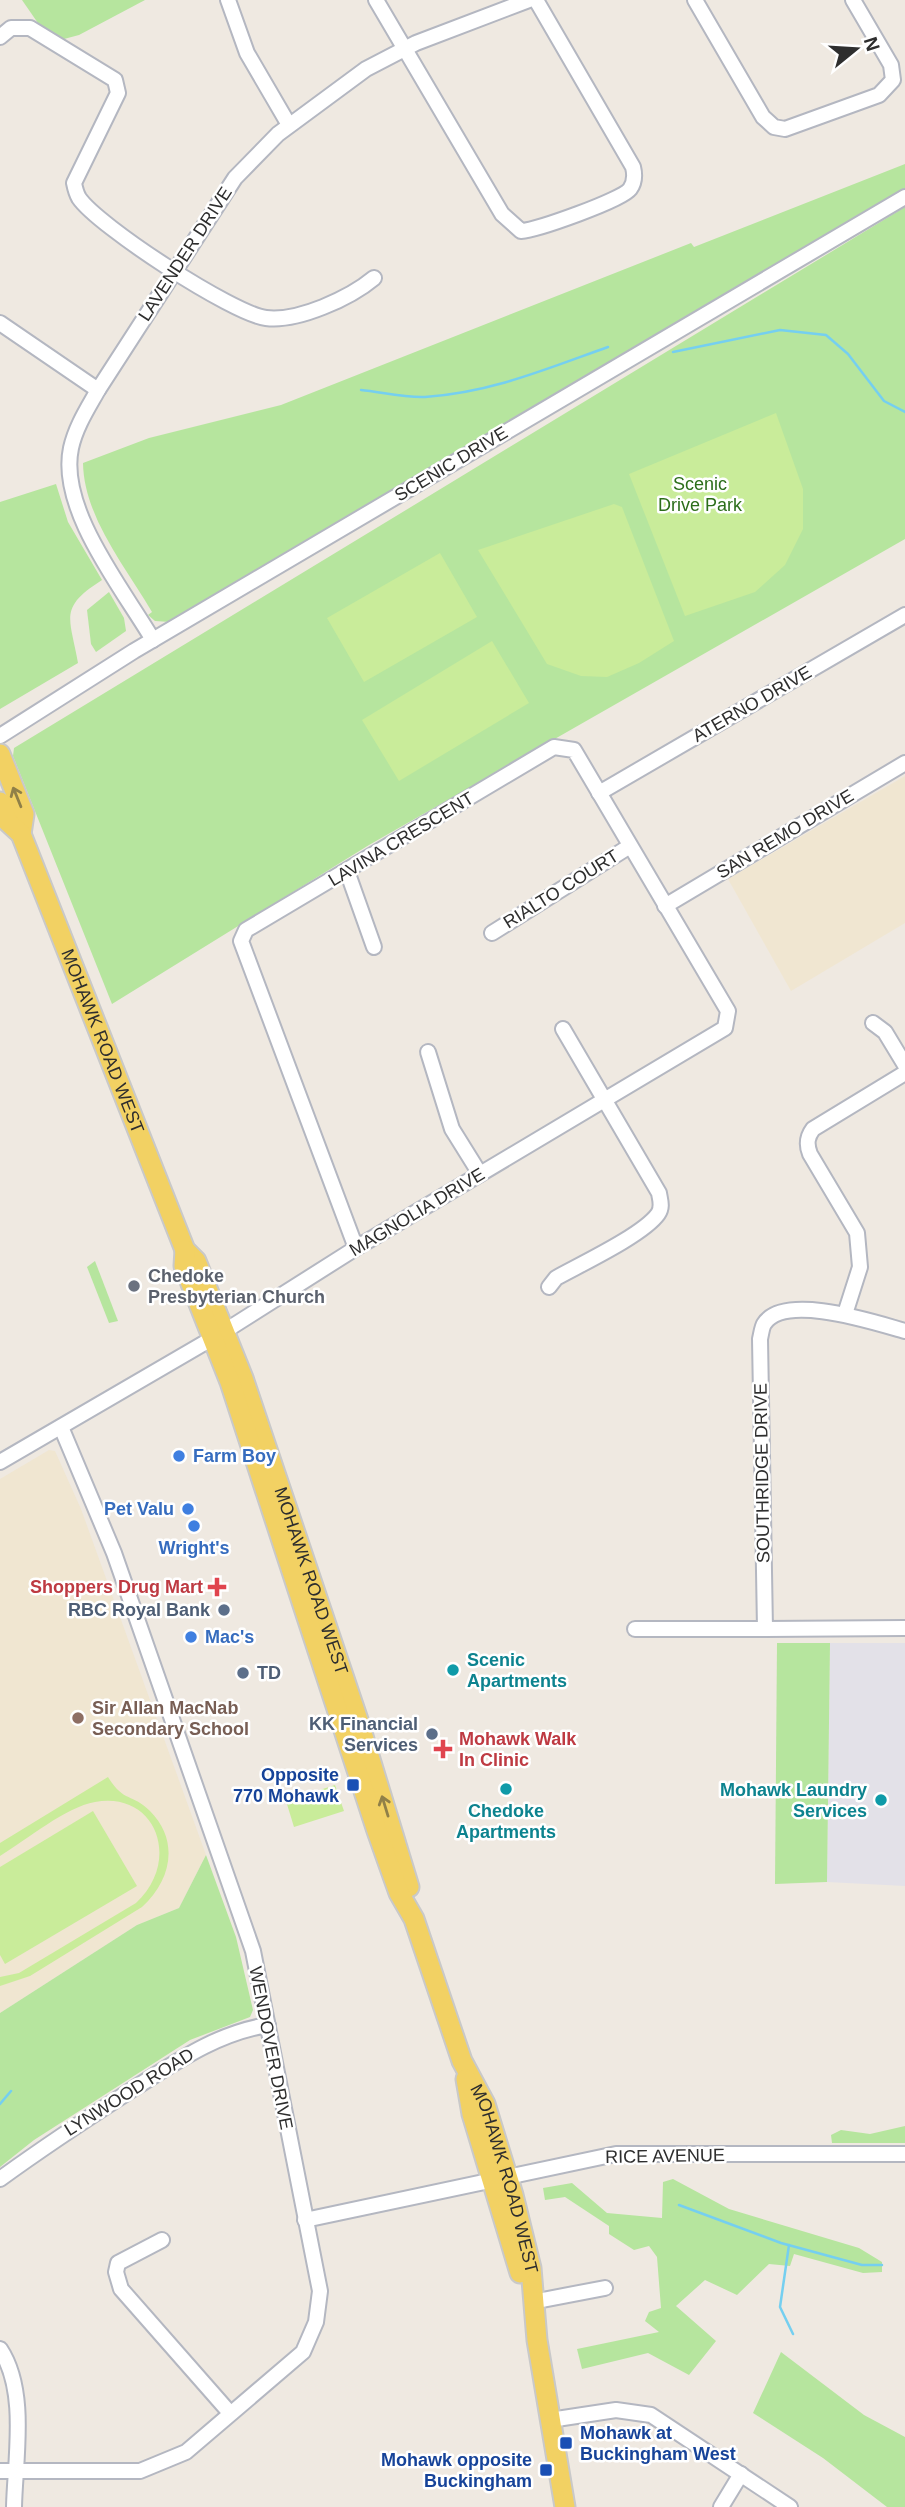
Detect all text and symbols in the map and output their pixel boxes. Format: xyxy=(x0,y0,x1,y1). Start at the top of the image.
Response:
north arrow xyxy=(821,14,891,84)
text: N xyxy=(860,34,884,54)
street label: LAVENDER DRIVE xyxy=(134,183,236,325)
street label: SCENIC DRIVE xyxy=(391,422,511,506)
park label: Scenic Drive Park xyxy=(658,474,743,515)
street label: ATERNO DRIVE xyxy=(689,662,815,746)
street label: SAN REMO DRIVE xyxy=(713,785,857,883)
one-way arrow xyxy=(9,786,22,808)
street label: LAVINA CRESCENT xyxy=(325,788,477,890)
street label: RIALTO COURT xyxy=(500,846,622,932)
street label: MOHAWK ROAD WEST xyxy=(57,946,148,1136)
street label: MAGNOLIA DRIVE xyxy=(346,1164,488,1260)
place label: Chedoke Presbyterian Church xyxy=(148,1266,325,1307)
marker: Chedoke Presbyterian Church xyxy=(126,1278,142,1294)
street label: SOUTHRIDGE DRIVE xyxy=(750,1383,774,1563)
place label: Farm Boy xyxy=(193,1446,276,1466)
marker: Farm Boy xyxy=(171,1448,187,1464)
street label: MOHAWK ROAD WEST xyxy=(270,1485,352,1677)
place label: Pet Valu xyxy=(104,1499,174,1519)
marker: Pet Valu xyxy=(180,1501,196,1517)
marker: Wright's xyxy=(186,1518,202,1534)
place label: Wright's xyxy=(159,1538,229,1558)
place label: Shoppers Drug Mart xyxy=(30,1577,203,1597)
marker: Shoppers Drug Mart xyxy=(209,1579,225,1595)
place label: RBC Royal Bank xyxy=(68,1600,211,1620)
marker: RBC Royal Bank xyxy=(216,1602,232,1618)
place label: Mac's xyxy=(205,1627,254,1647)
marker: Mac's xyxy=(183,1629,199,1645)
place label: Scenic Apartments xyxy=(467,1650,567,1691)
marker: Scenic Apartments xyxy=(445,1662,461,1678)
place label: TD xyxy=(257,1663,281,1683)
marker: TD xyxy=(235,1665,251,1681)
place label: Sir Allan MacNab Secondary School xyxy=(92,1698,249,1739)
marker: Sir Allan MacNab Secondary School xyxy=(70,1710,86,1726)
place label: KK Financial Services xyxy=(309,1714,418,1755)
marker: KK Financial Services xyxy=(424,1726,440,1742)
place label: Mohawk Walk In Clinic xyxy=(459,1729,577,1770)
marker: Mohawk Walk In Clinic xyxy=(433,1739,453,1759)
place label: Opposite 770 Mohawk xyxy=(233,1765,340,1806)
marker: Opposite 770 Mohawk xyxy=(345,1777,361,1793)
place label: Mohawk Laundry Services xyxy=(720,1780,867,1821)
marker: Chedoke Apartments xyxy=(498,1781,514,1797)
marker: Mohawk Laundry Services xyxy=(873,1792,889,1808)
one-way arrow xyxy=(377,1795,390,1817)
place label: Chedoke Apartments xyxy=(456,1801,556,1842)
street label: WENDOVER DRIVE xyxy=(245,1965,297,2131)
street label: LYNWOOD ROAD xyxy=(61,2044,197,2140)
street label: MOHAWK ROAD WEST xyxy=(466,2081,542,2275)
street label: RICE AVENUE xyxy=(605,2145,725,2167)
place label: Mohawk at Buckingham West xyxy=(580,2423,736,2464)
marker: Mohawk at Buckingham West xyxy=(558,2435,574,2451)
place label: Mohawk opposite Buckingham xyxy=(381,2450,532,2491)
marker: Mohawk opposite Buckingham xyxy=(538,2462,554,2478)

